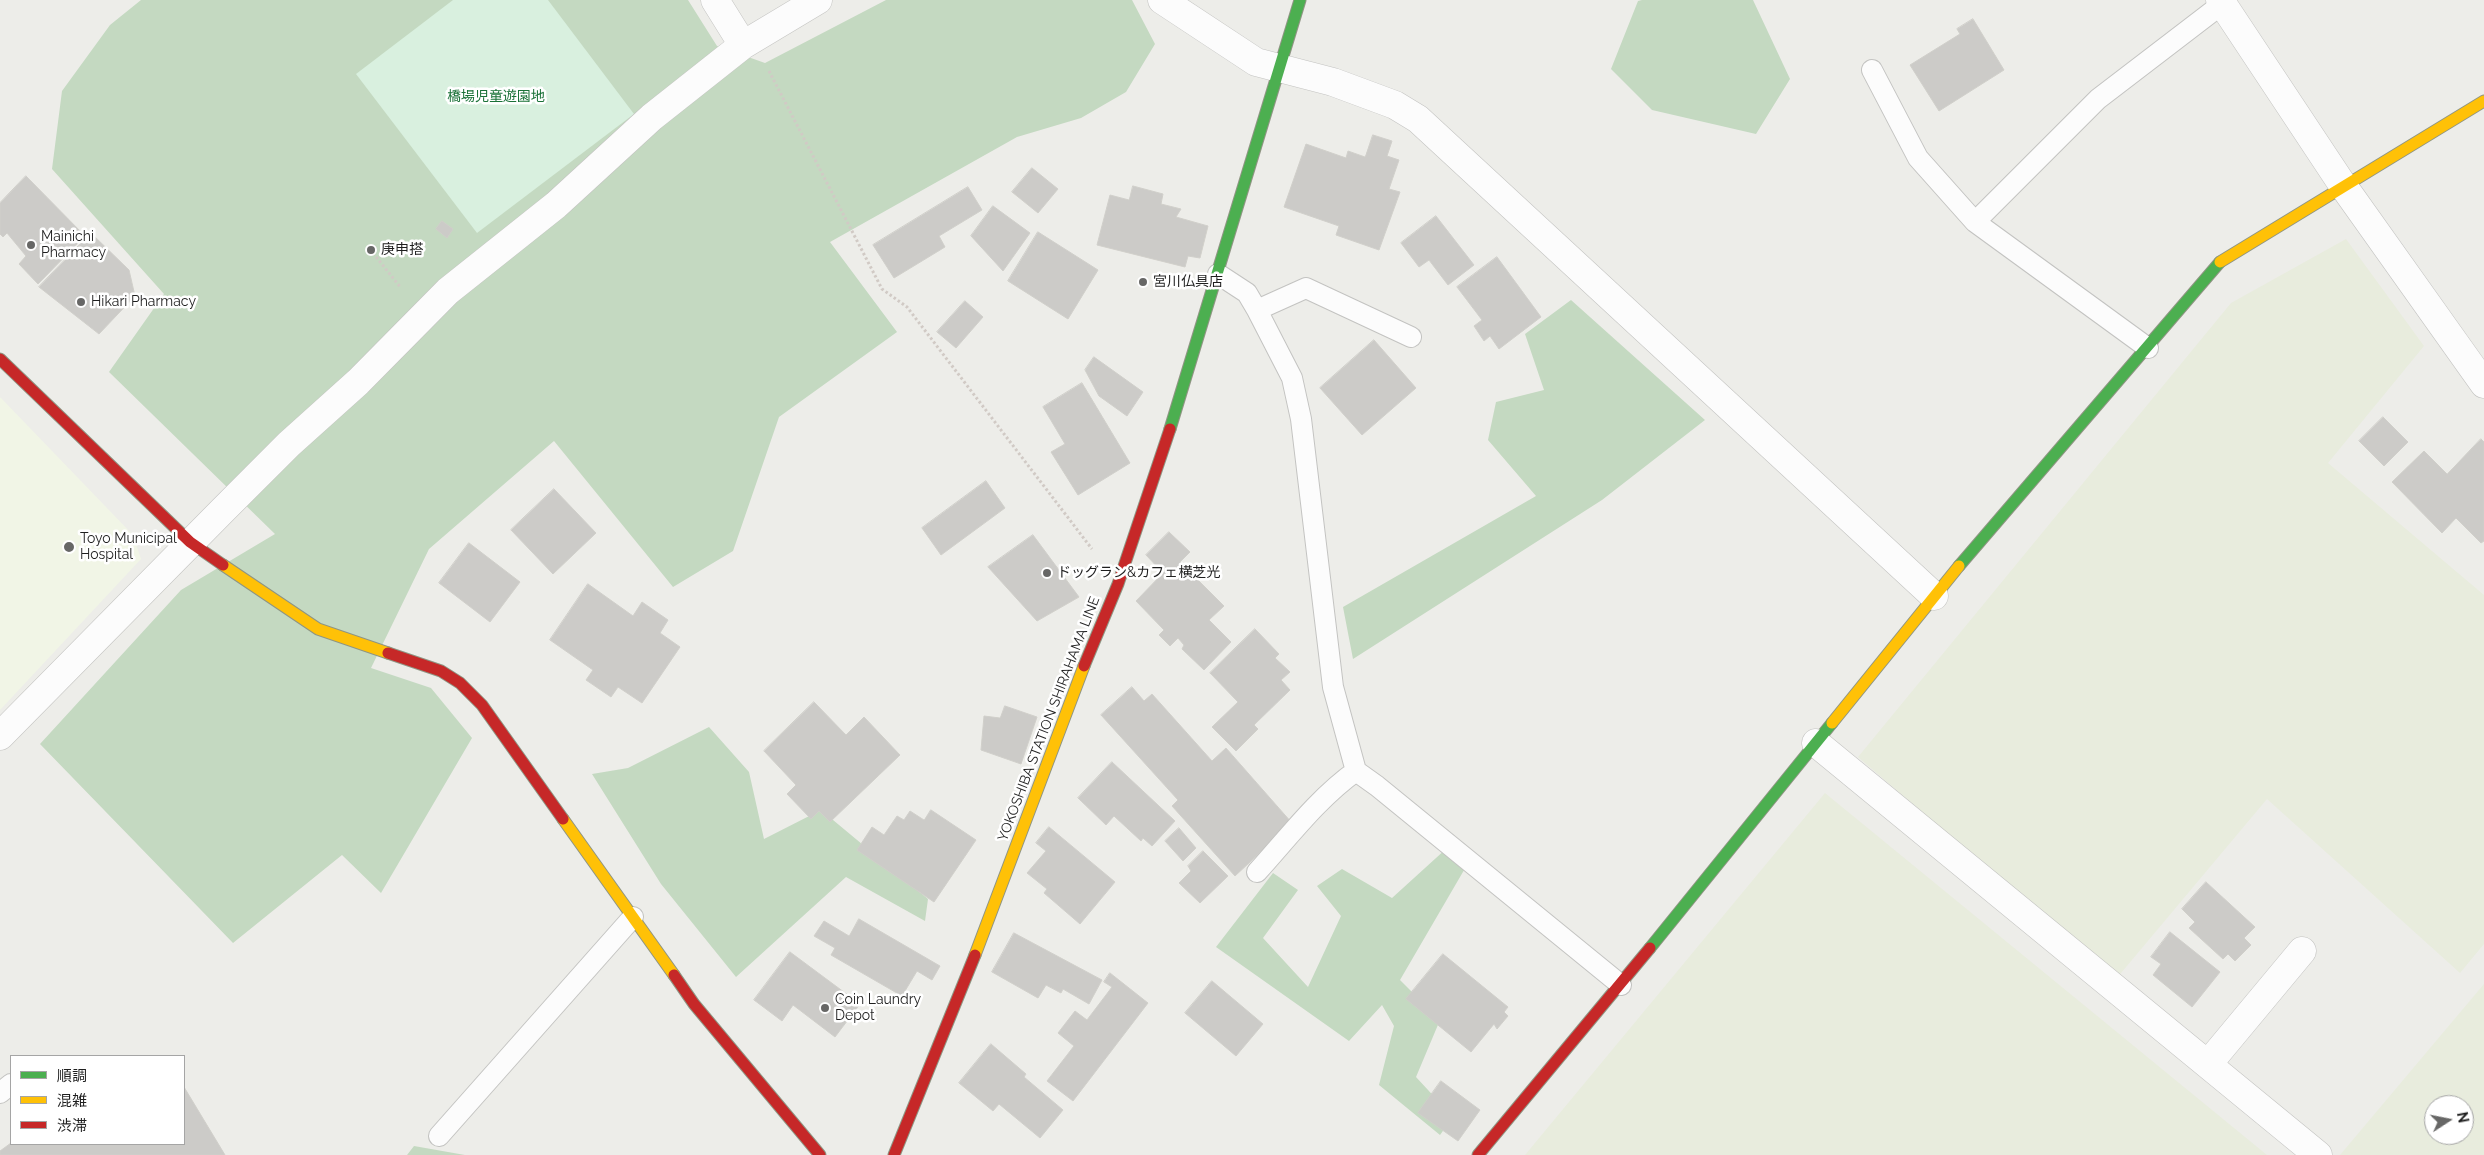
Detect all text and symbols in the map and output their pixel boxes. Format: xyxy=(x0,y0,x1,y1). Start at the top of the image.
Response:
park label: 橋場児童遊園地 xyxy=(447,89,545,105)
place label: Mainichi Pharmacy xyxy=(41,229,106,262)
marker: Mainichi Pharmacy xyxy=(25,239,37,251)
place label: 庚申搭 xyxy=(381,242,423,258)
marker: 庚申搭 xyxy=(365,244,377,256)
place label: 宮川仏具店 xyxy=(1153,274,1223,290)
marker: 宮川仏具店 xyxy=(1137,276,1149,288)
place label: Hikari Pharmacy xyxy=(91,294,196,310)
marker: Hikari Pharmacy xyxy=(75,296,87,308)
place label: Toyo Municipal Hospital xyxy=(80,531,177,564)
marker: Toyo Municipal Hospital xyxy=(62,540,76,554)
place label: ドッグラン&カフェ横芝光 xyxy=(1057,565,1220,581)
marker: ドッグラン&カフェ横芝光 xyxy=(1041,567,1053,579)
street label: YOKOSHIBA STATION SHIRAHAMA LINE xyxy=(994,594,1104,844)
place label: Coin Laundry Depot xyxy=(835,992,921,1024)
marker: Coin Laundry Depot xyxy=(819,1002,831,1014)
legend xyxy=(10,1055,185,1145)
text: 順調 xyxy=(57,1067,87,1085)
text: 混雑 xyxy=(57,1092,87,1110)
north arrow xyxy=(2424,1095,2474,1145)
text: N xyxy=(2454,1111,2472,1124)
text: 渋滞 xyxy=(57,1117,87,1135)

